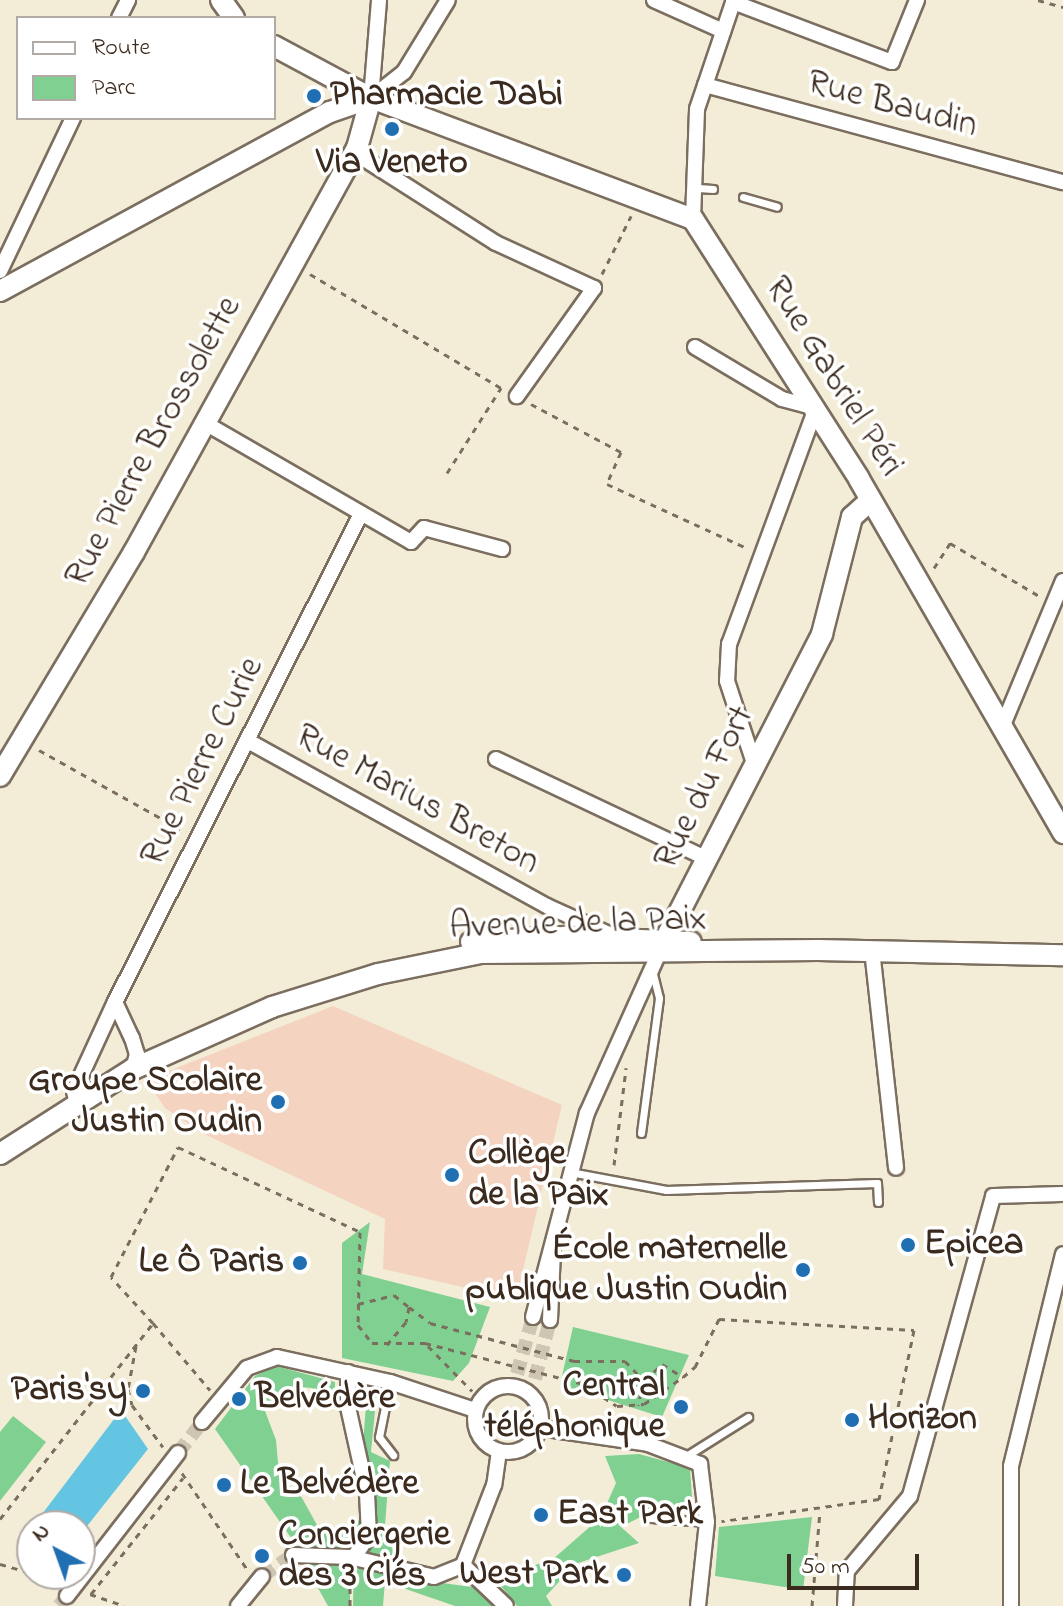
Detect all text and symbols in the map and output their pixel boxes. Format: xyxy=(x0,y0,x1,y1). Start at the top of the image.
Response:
legend xyxy=(16,16,276,120)
text: Route xyxy=(92,31,150,66)
street label: Rue Baudin xyxy=(802,62,982,148)
text: Parc xyxy=(92,71,136,106)
place label: Pharmacie Dabi xyxy=(330,74,563,118)
marker: Pharmacie Dabi xyxy=(305,87,323,105)
marker: Via Veneto xyxy=(383,120,401,138)
place label: Via Veneto xyxy=(316,142,468,186)
street label: Rue Gabriel Péri xyxy=(754,269,912,485)
street label: Rue Pierre Brossolette xyxy=(56,289,252,595)
street label: Rue Pierre Curie xyxy=(132,650,274,874)
street label: Rue du Fort xyxy=(646,699,764,877)
street label: Rue Marius Breton xyxy=(287,715,547,885)
street label: Avenue de la Paix xyxy=(449,898,707,950)
place label: Groupe Scolaire Justin Oudin xyxy=(28,1059,262,1144)
marker: Groupe Scolaire Justin Oudin xyxy=(269,1093,287,1111)
place label: Collège de la Paix xyxy=(468,1132,609,1217)
marker: Collège de la Paix xyxy=(443,1166,461,1184)
place label: Epicea xyxy=(924,1223,1023,1267)
place label: École maternelle publique Justin Oudin xyxy=(466,1227,787,1312)
marker: Epicea xyxy=(899,1236,917,1254)
place label: Le Ô Paris xyxy=(139,1241,284,1285)
marker: Le Ô Paris xyxy=(291,1254,309,1272)
marker: École maternelle publique Justin Oudin xyxy=(794,1261,812,1279)
place label: Central téléphonique xyxy=(484,1364,665,1449)
place label: Paris'sy xyxy=(11,1369,127,1413)
place label: Belvédère xyxy=(255,1377,395,1421)
marker: Paris'sy xyxy=(134,1382,152,1400)
marker: Belvédère xyxy=(230,1390,248,1408)
marker: Central téléphonique xyxy=(672,1398,690,1416)
place label: Horizon xyxy=(868,1398,977,1442)
marker: Horizon xyxy=(843,1411,861,1429)
place label: Le Belvédère xyxy=(240,1463,419,1507)
marker: Le Belvédère xyxy=(215,1476,233,1494)
place label: East Park xyxy=(557,1493,703,1537)
marker: East Park xyxy=(532,1506,550,1524)
north arrow xyxy=(16,1510,96,1590)
place label: Conciergerie des 3 Clés xyxy=(278,1513,450,1598)
text: N xyxy=(25,1516,58,1550)
scale bar xyxy=(791,1538,923,1588)
marker: Conciergerie des 3 Clés xyxy=(253,1547,271,1565)
text: 50 m xyxy=(801,1550,850,1585)
place label: West Park xyxy=(460,1553,608,1597)
marker: West Park xyxy=(615,1566,633,1584)

